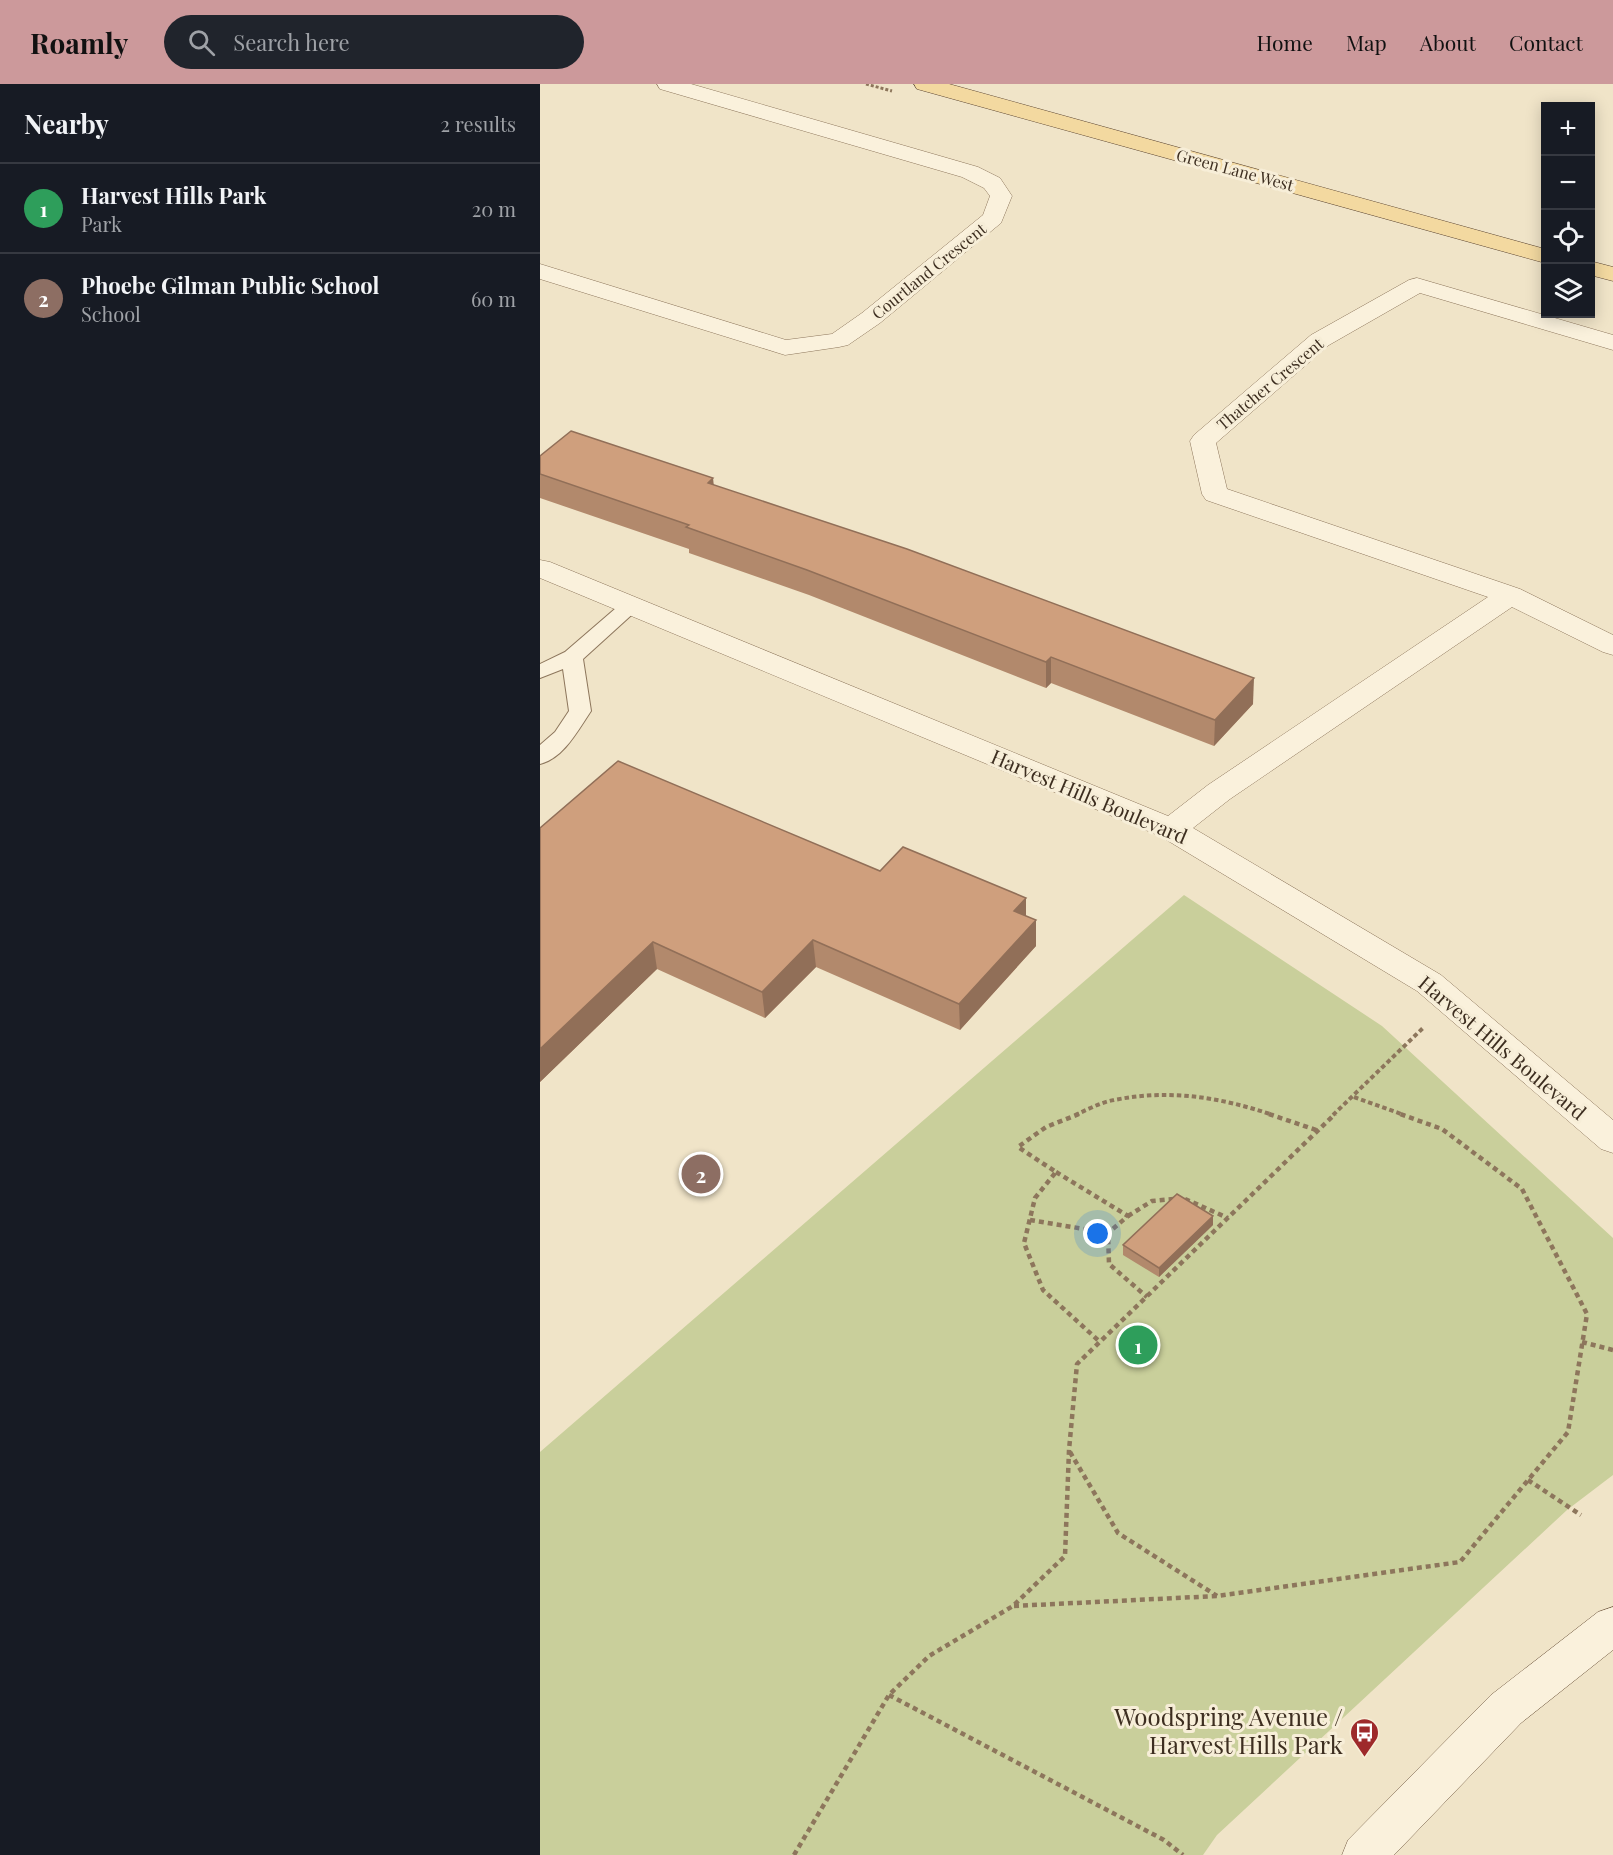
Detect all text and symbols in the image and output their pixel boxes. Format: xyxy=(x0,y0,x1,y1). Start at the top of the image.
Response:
search box xyxy=(164,15,584,69)
text: Roamly xyxy=(30,24,128,61)
icon: search xyxy=(185,26,218,59)
text: Search here xyxy=(233,27,350,57)
text: Home xyxy=(1257,28,1313,56)
text: Map xyxy=(1346,28,1387,56)
text: About xyxy=(1420,28,1476,56)
text: Contact xyxy=(1509,28,1583,56)
map controls xyxy=(1541,102,1595,318)
button: + xyxy=(1541,102,1595,156)
text: Nearby xyxy=(24,106,109,141)
text: 2 results xyxy=(441,110,516,137)
street label: Green Lane West xyxy=(1174,144,1296,195)
button: − xyxy=(1541,156,1595,210)
text: Harvest Hills Park xyxy=(81,180,266,210)
text: 1 xyxy=(40,195,47,222)
text: 20 m xyxy=(472,195,516,222)
text: Park xyxy=(81,210,122,237)
button: locate xyxy=(1541,210,1595,264)
street label: Courtland Crescent xyxy=(867,218,990,323)
button: layers xyxy=(1541,264,1595,318)
text: Phoebe Gilman Public School xyxy=(81,270,379,300)
text: 2 xyxy=(38,285,49,312)
text: 60 m xyxy=(471,285,516,312)
text: School xyxy=(81,300,141,327)
street label: Thatcher Crescent xyxy=(1212,333,1328,434)
street label: Harvest Hills Boulevard xyxy=(987,742,1192,849)
street label: Harvest Hills Boulevard xyxy=(1413,969,1593,1125)
pin: 2 xyxy=(682,1152,720,1196)
your location xyxy=(1083,1219,1112,1248)
pin: 1 xyxy=(1118,1322,1158,1368)
place label: Woodspring Avenue / Harvest Hills Park xyxy=(1113,1700,1344,1760)
bus stop icon: Woodspring Avenue / Harvest Hills Park xyxy=(1348,1716,1380,1758)

